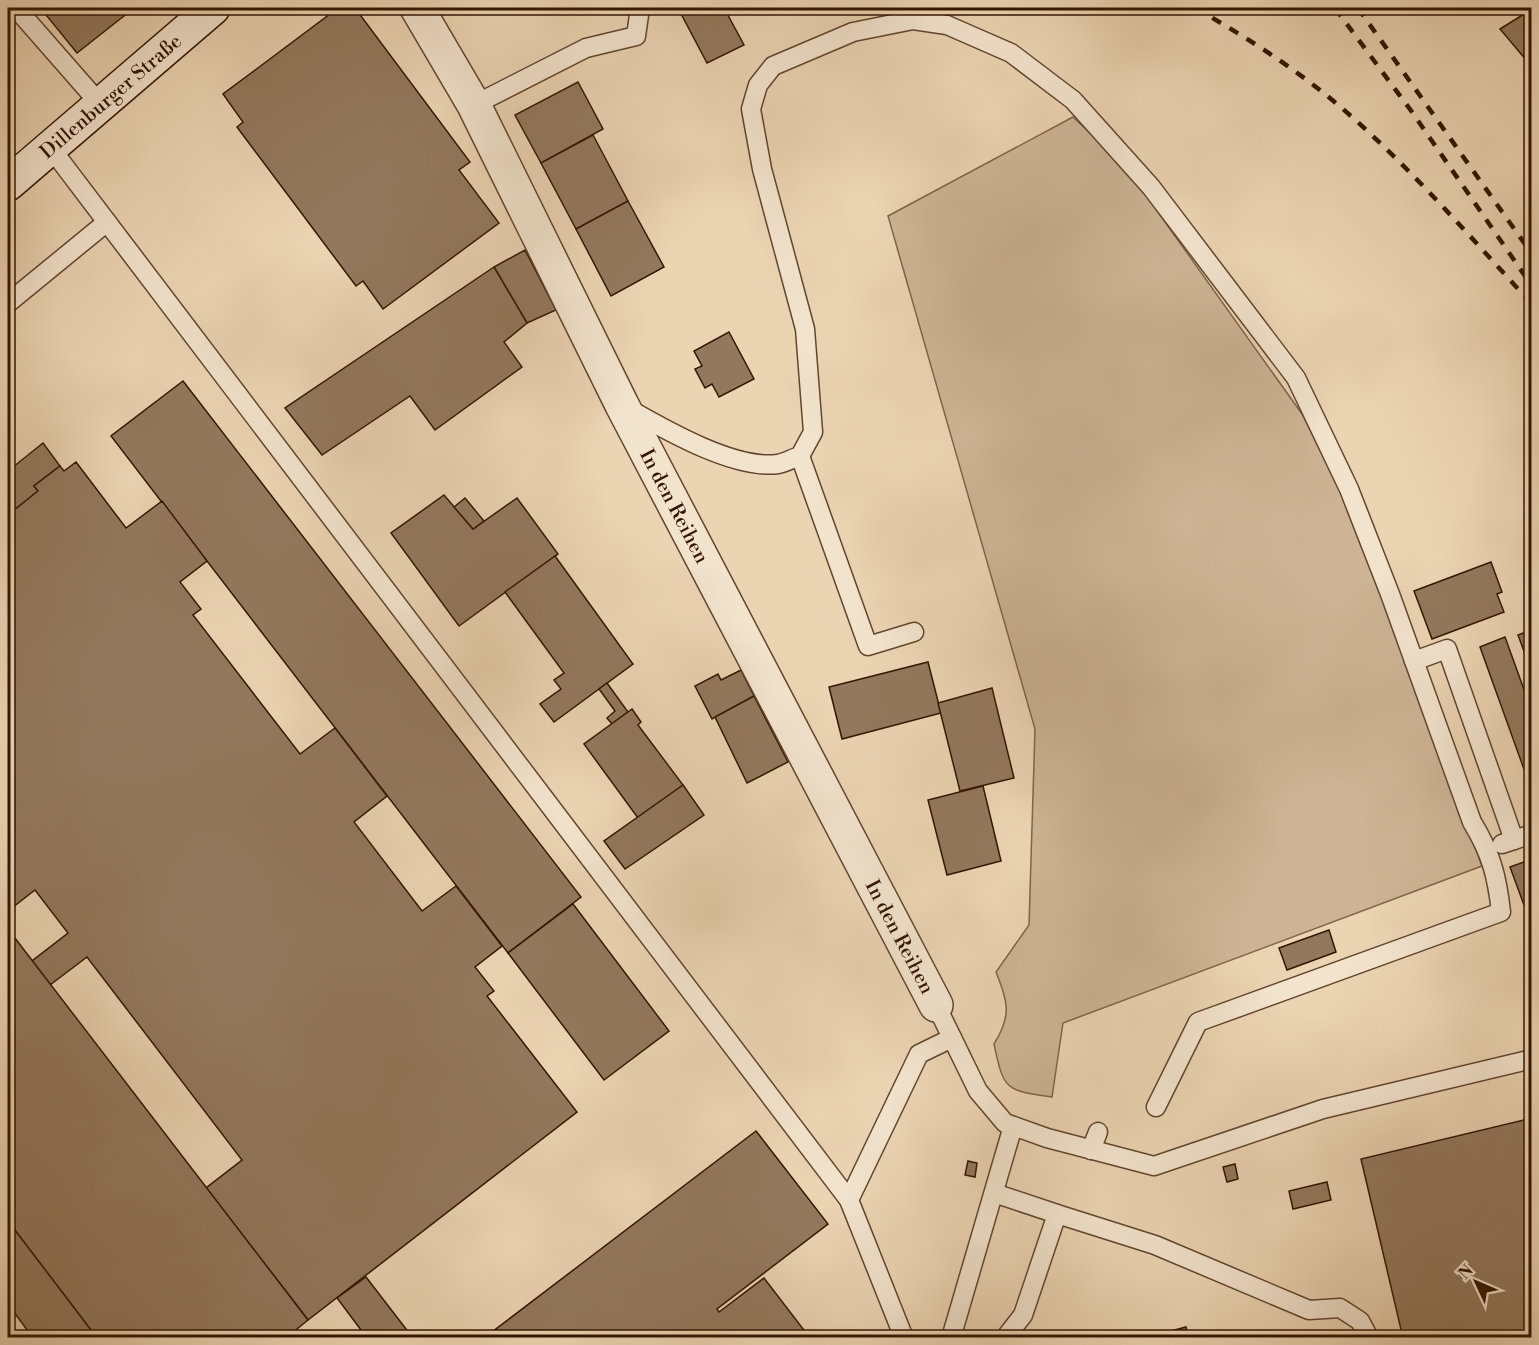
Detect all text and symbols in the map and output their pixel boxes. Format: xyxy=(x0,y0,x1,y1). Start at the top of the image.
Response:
street label: Dillenburger Straße xyxy=(35,29,187,165)
street label: In den Reihen xyxy=(633,445,714,568)
street label: In den Reihen xyxy=(859,876,939,999)
north arrow xyxy=(1446,1252,1506,1312)
text: N xyxy=(1454,1261,1478,1284)

